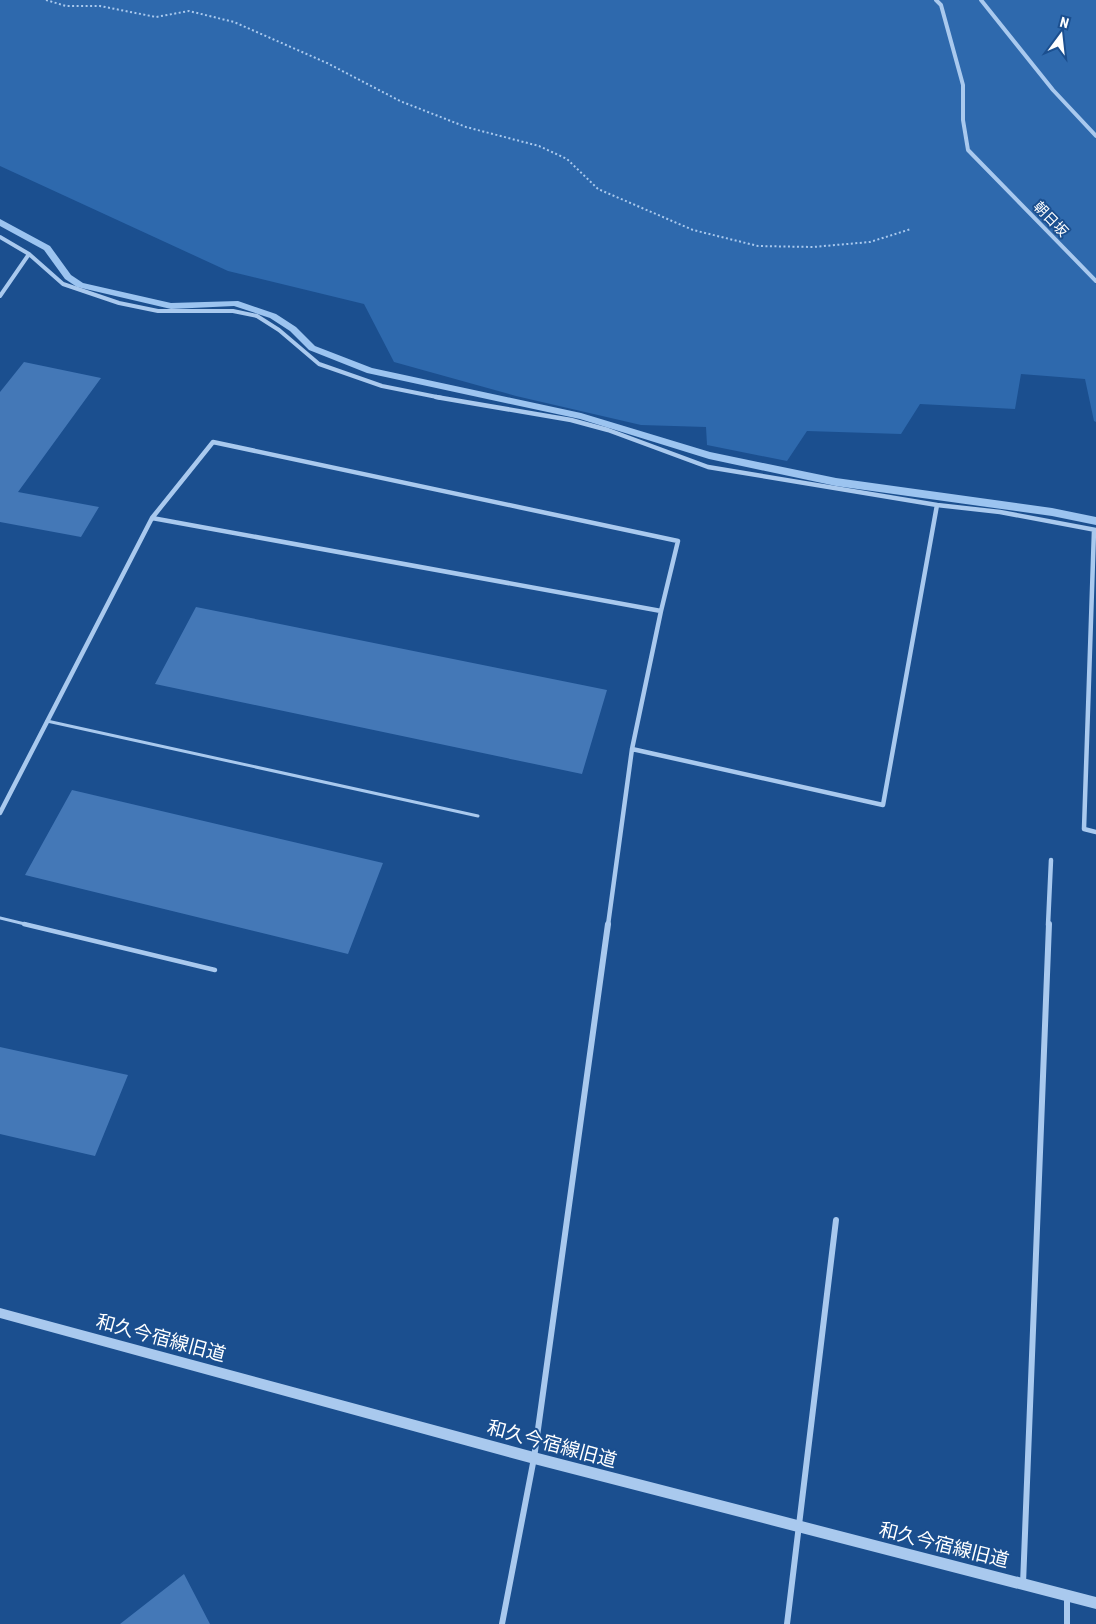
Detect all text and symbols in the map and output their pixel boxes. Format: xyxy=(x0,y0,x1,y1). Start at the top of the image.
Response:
north arrow xyxy=(1036,10,1086,60)
text: N xyxy=(1058,14,1071,31)
street label: 朝日坂 xyxy=(1031,198,1071,240)
street label: 和久今宿線旧道 xyxy=(94,1310,228,1366)
street label: 和久今宿線旧道 xyxy=(485,1416,619,1472)
street label: 和久今宿線旧道 xyxy=(877,1518,1011,1572)

